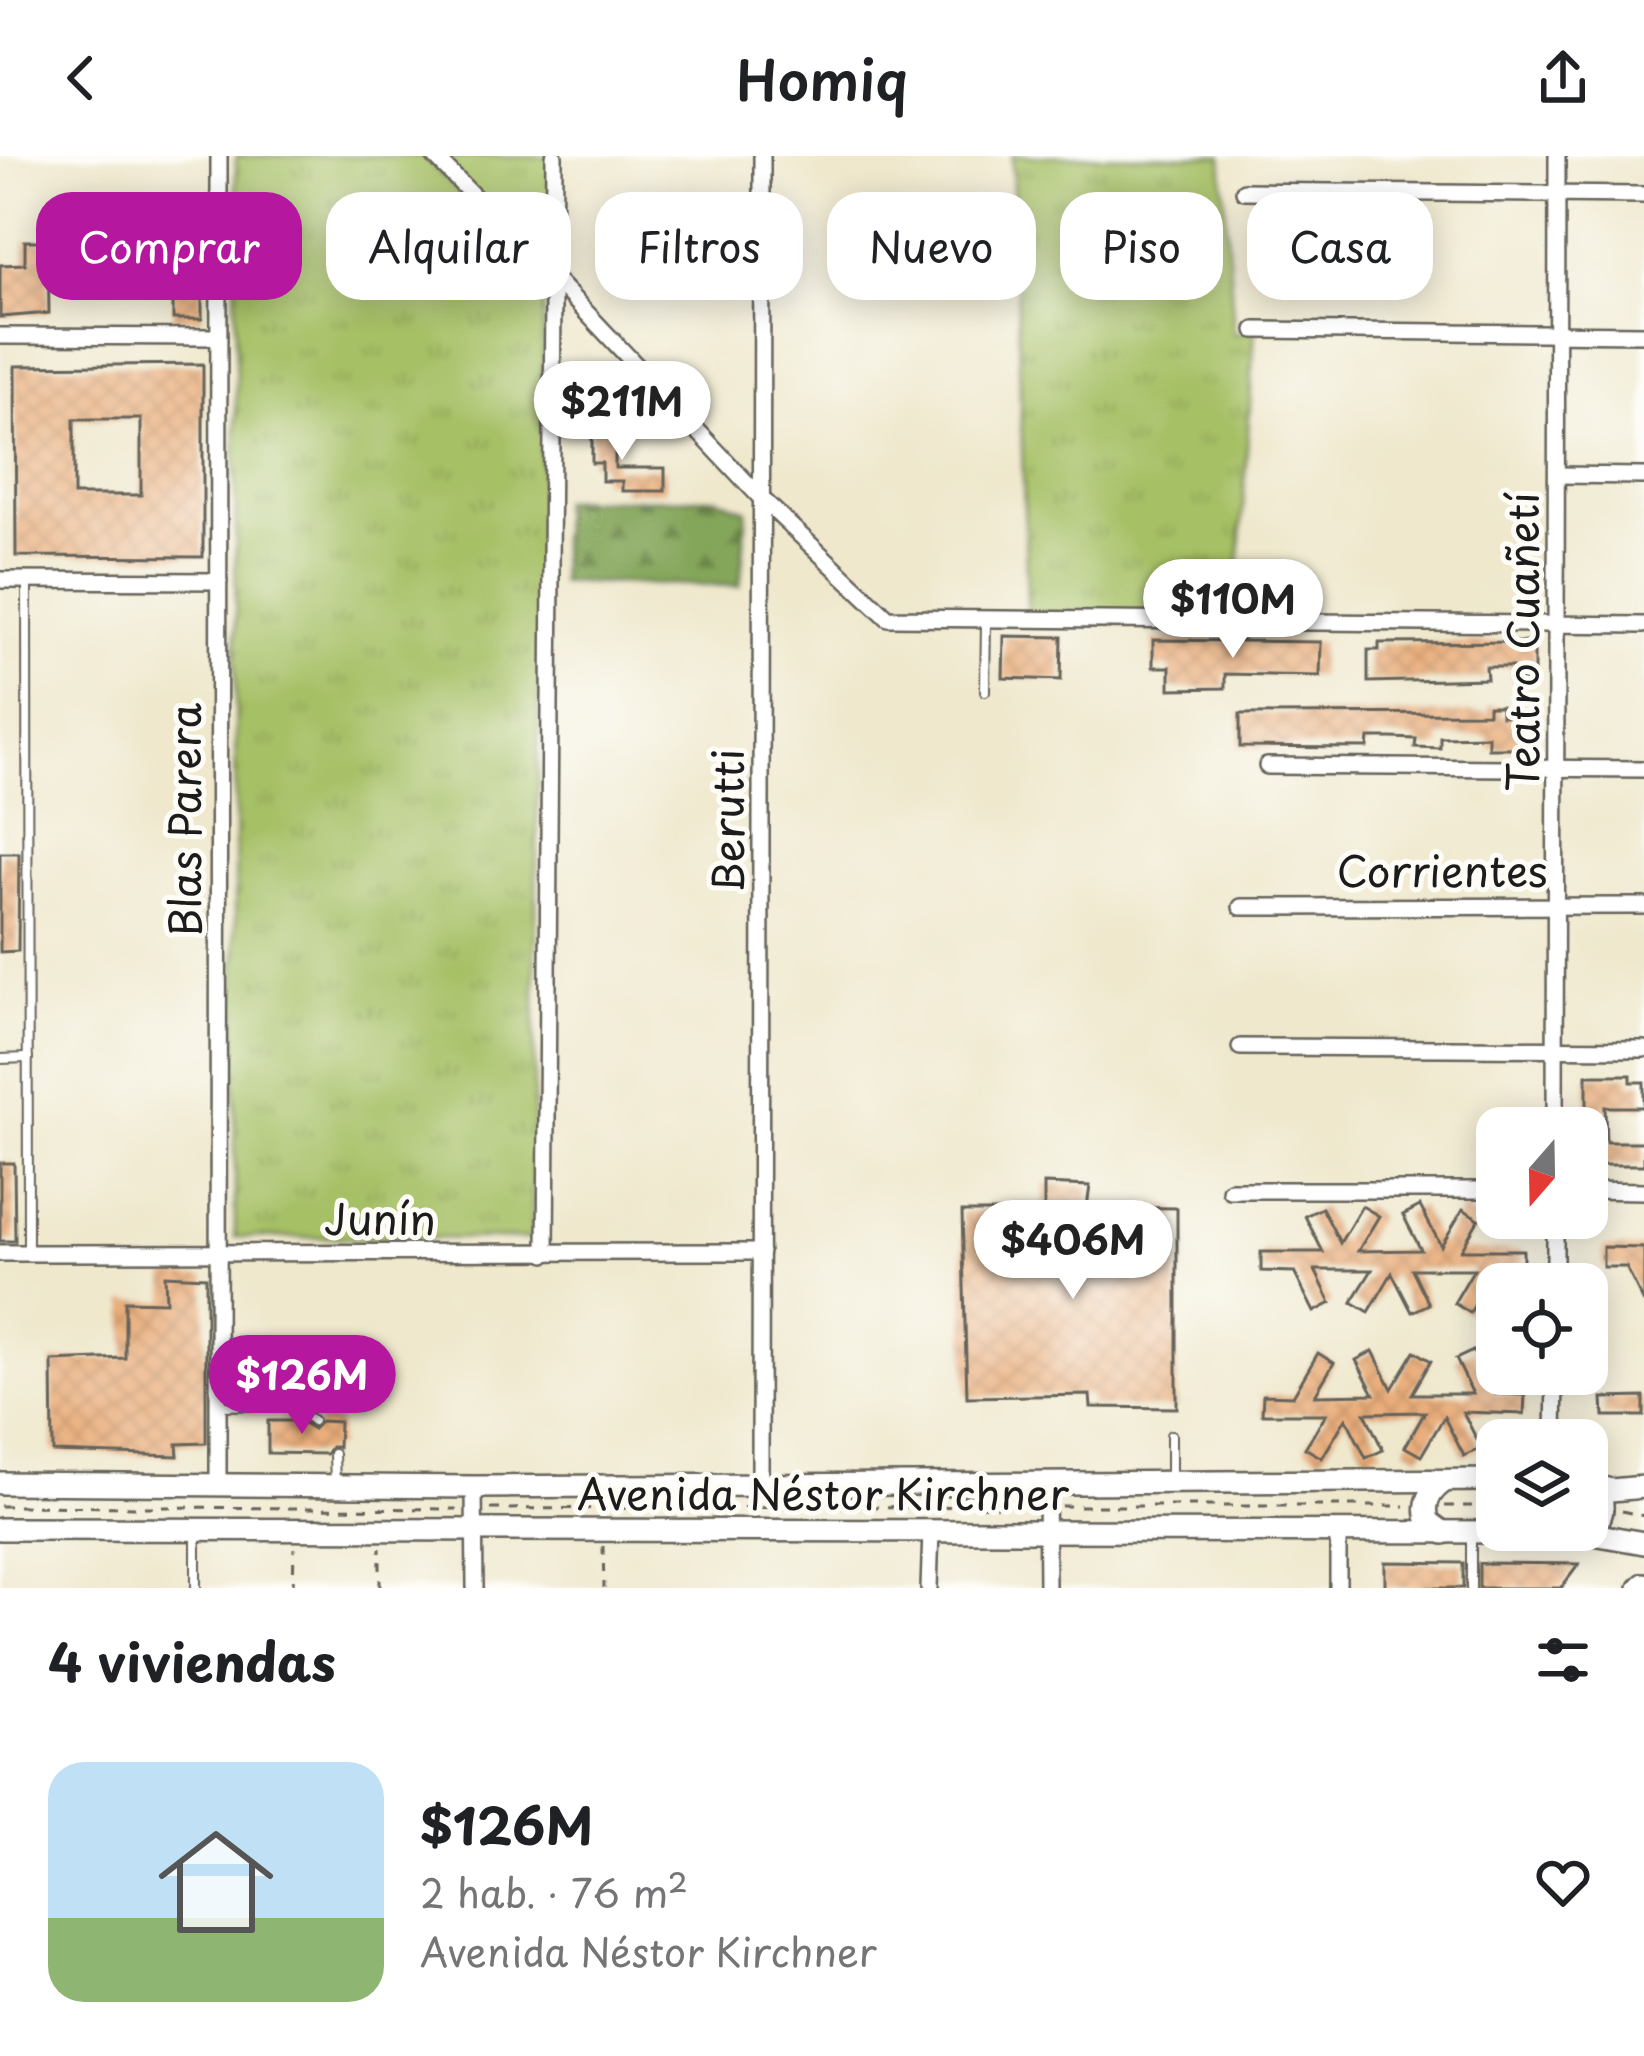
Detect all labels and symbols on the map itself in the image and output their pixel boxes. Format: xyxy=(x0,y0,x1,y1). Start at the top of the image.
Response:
pin: $211M xyxy=(538,361,706,463)
street label: Teatro Cuañetí xyxy=(1490,492,1553,792)
pin: $110M xyxy=(1149,559,1317,661)
street label: Blas Parera xyxy=(152,703,215,937)
street label: Berutti xyxy=(695,749,758,893)
street label: Corrientes xyxy=(1336,838,1548,901)
north arrow xyxy=(1476,1107,1608,1239)
street label: Junín xyxy=(324,1186,436,1249)
pin: $406M xyxy=(989,1200,1157,1302)
pin: $126M xyxy=(218,1335,386,1437)
street label: Avenida Néstor Kirchner xyxy=(577,1461,1070,1524)

